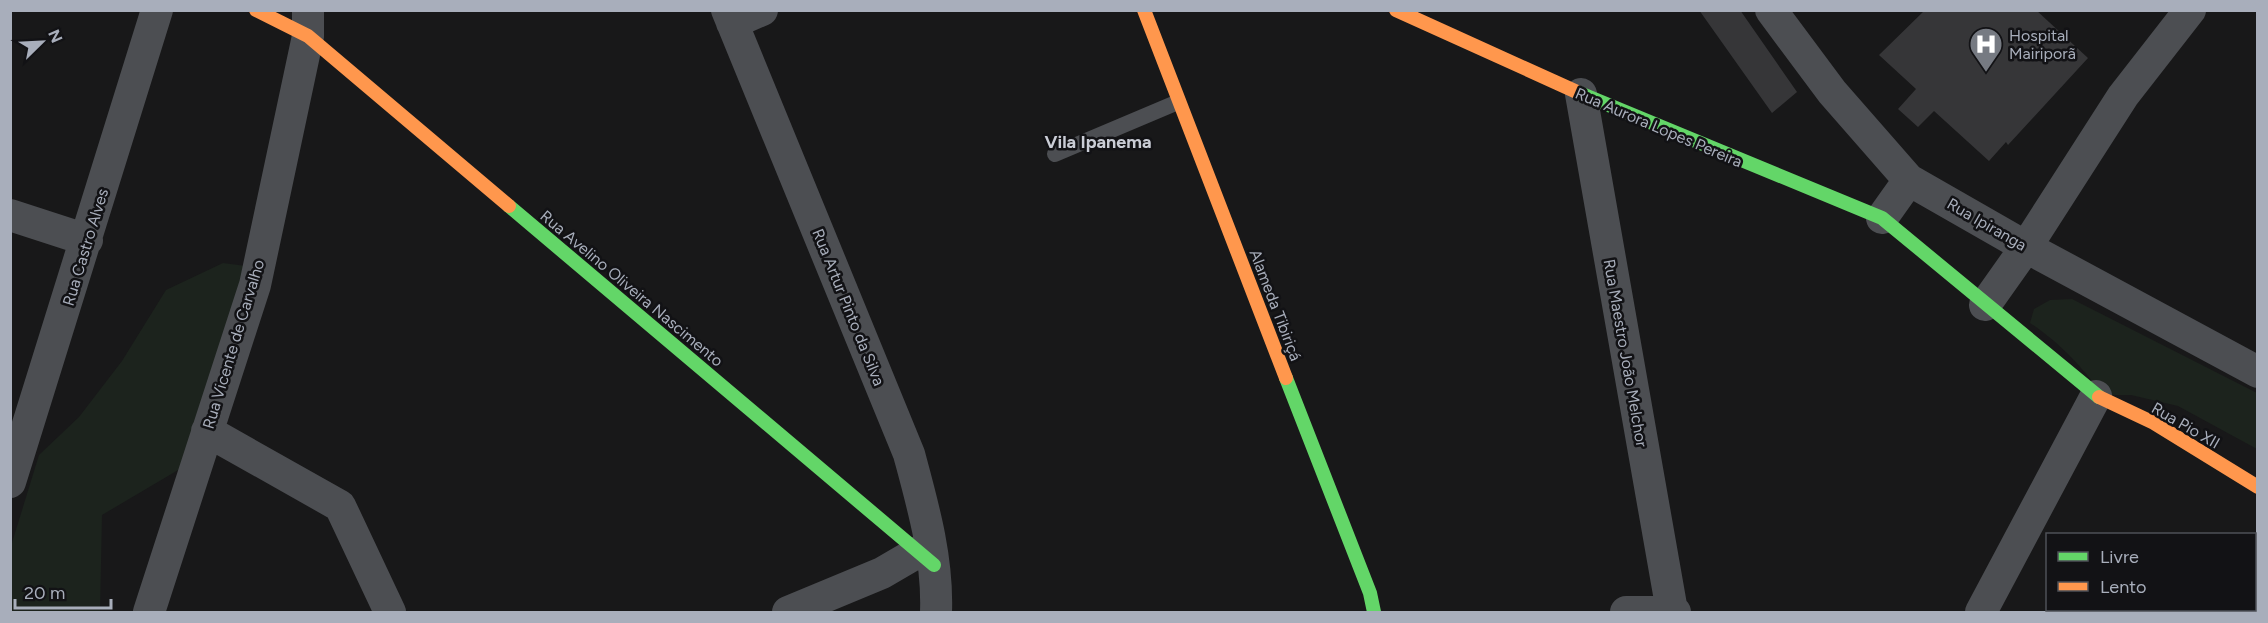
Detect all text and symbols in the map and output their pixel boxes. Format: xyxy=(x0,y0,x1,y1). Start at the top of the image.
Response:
north arrow xyxy=(12,12,72,72)
hospital icon: Hospital Mairiporã xyxy=(1968,26,2004,73)
place label: Hospital Mairiporã xyxy=(2009,26,2076,63)
text: N xyxy=(44,27,66,46)
street label: Rua Aurora Lopes Pereira xyxy=(1572,84,1745,171)
district label: Vila Ipanema xyxy=(1044,131,1152,153)
street label: Rua Castro Alves xyxy=(59,186,112,308)
street label: Rua Ipiranga xyxy=(1944,194,2030,255)
street label: Rua Avelino Oliveira Nascimento xyxy=(536,206,727,370)
street label: Rua Artur Pinto da Silva xyxy=(808,226,889,388)
street label: Alameda Tibiriçá xyxy=(1246,247,1306,364)
street label: Rua Vicente de Carvalho xyxy=(199,257,268,431)
street label: Rua Maestro João Melchor xyxy=(1600,258,1652,449)
street label: Rua Pio XII xyxy=(2148,398,2223,453)
legend xyxy=(2046,533,2256,611)
text: Livre xyxy=(2100,546,2139,568)
scale bar xyxy=(15,572,111,610)
text: Lento xyxy=(2100,576,2146,598)
text: 20 m xyxy=(24,582,65,604)

